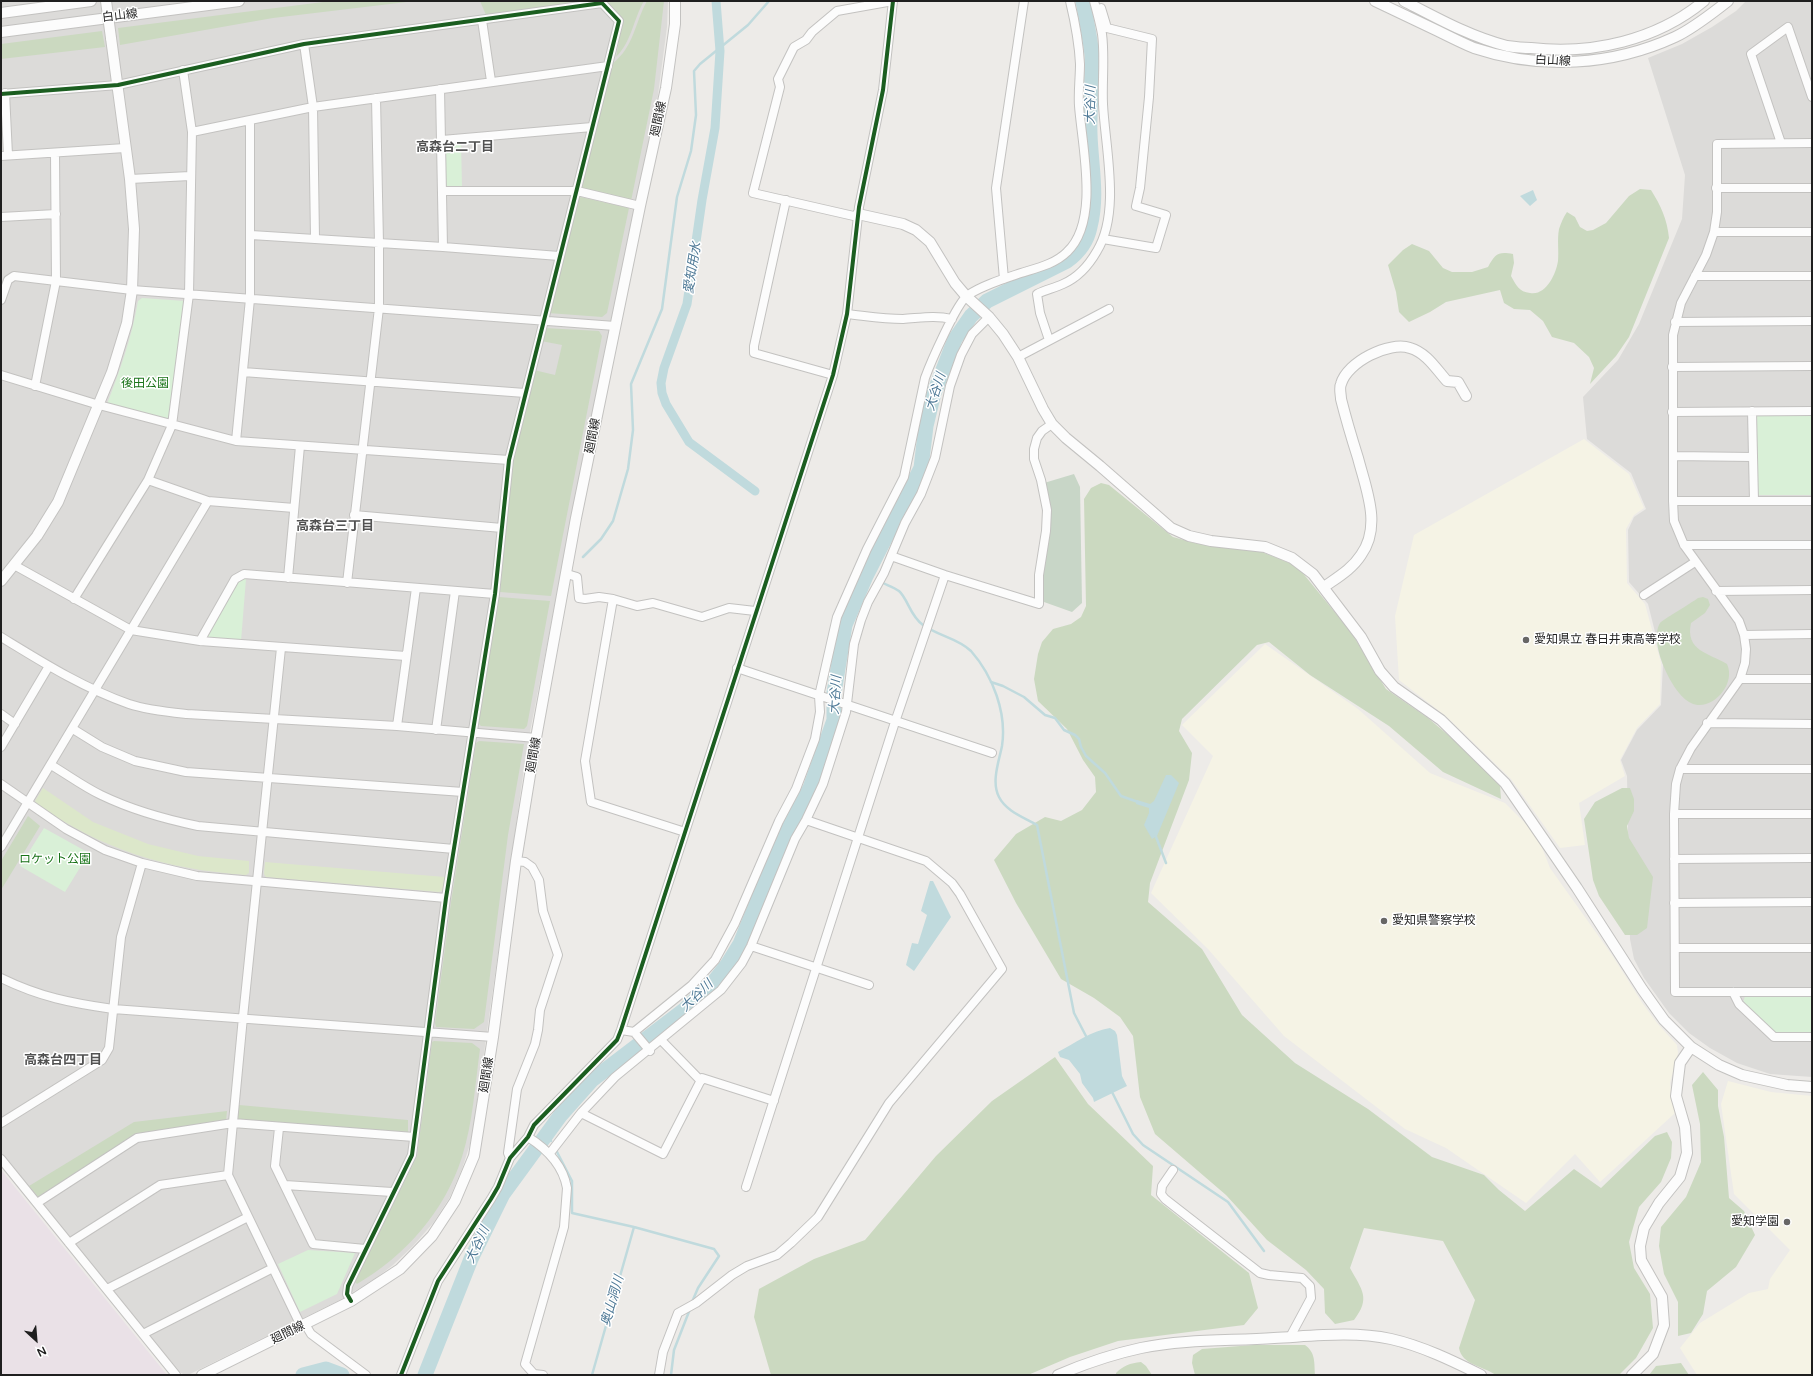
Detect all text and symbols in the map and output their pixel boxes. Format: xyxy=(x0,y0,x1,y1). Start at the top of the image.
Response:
street label: 白山線 xyxy=(101,7,139,25)
street label: 白山線 xyxy=(1535,53,1571,69)
water label: 大谷川 xyxy=(1083,85,1099,125)
street label: 廻間線 xyxy=(648,100,670,138)
district label: 高森台二丁目 xyxy=(416,140,494,156)
water label: 愛知用水 xyxy=(681,241,705,295)
water label: 大谷川 xyxy=(923,371,949,413)
park label: 後田公園 xyxy=(121,377,169,391)
street label: 廻間線 xyxy=(582,417,604,455)
district label: 高森台三丁目 xyxy=(296,519,374,535)
place label: 愛知県立 春日井東高等学校 xyxy=(1534,633,1681,647)
marker: 愛知県立 春日井東高等学校 xyxy=(1521,635,1531,645)
water label: 大谷川 xyxy=(827,675,845,715)
street label: 廻間線 xyxy=(524,736,544,774)
park label: ロケット公園 xyxy=(19,853,91,867)
place label: 愛知県警察学校 xyxy=(1392,914,1476,928)
marker: 愛知県警察学校 xyxy=(1379,916,1389,926)
water label: 大谷川 xyxy=(678,977,716,1015)
district label: 高森台四丁目 xyxy=(24,1053,102,1069)
street label: 廻間線 xyxy=(477,1056,497,1094)
place label: 愛知学園 xyxy=(1731,1215,1779,1229)
marker: 愛知学園 xyxy=(1782,1217,1792,1227)
water label: 大谷川 xyxy=(463,1224,493,1266)
water label: 奥山洞川 xyxy=(598,1274,628,1328)
street label: 廻間線 xyxy=(269,1319,307,1347)
north arrow xyxy=(16,1320,56,1360)
text: N xyxy=(35,1343,48,1359)

